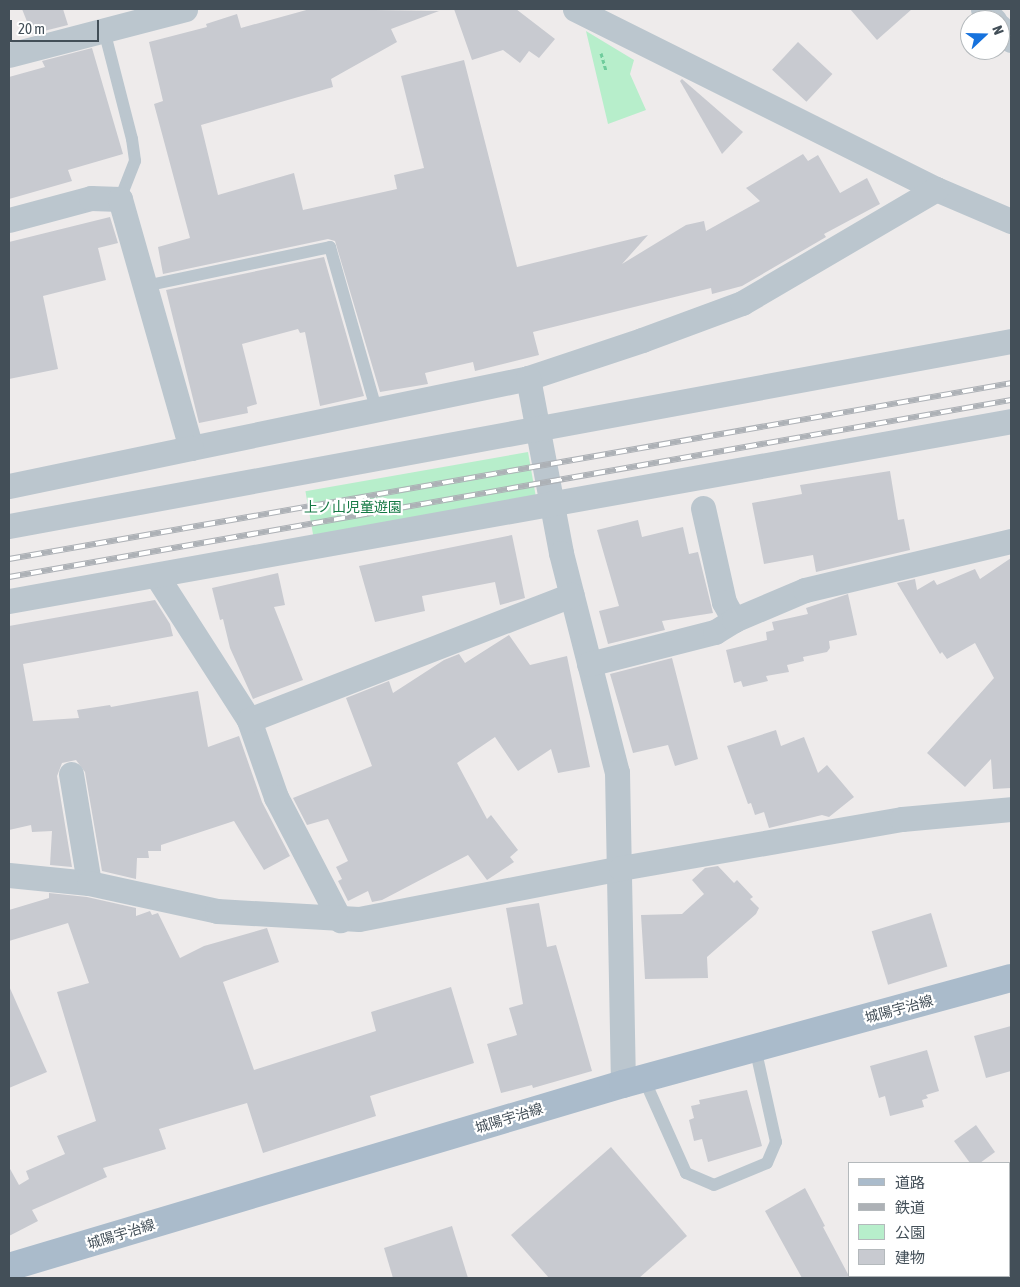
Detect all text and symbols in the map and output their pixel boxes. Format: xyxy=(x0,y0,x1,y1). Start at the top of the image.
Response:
scale bar xyxy=(12,10,101,42)
north arrow xyxy=(960,10,1010,60)
text: 20 m xyxy=(18,20,45,37)
text: N xyxy=(989,23,1007,37)
park label: 上ノ山児童遊園 xyxy=(304,499,402,515)
street label: 城陽宇治線 xyxy=(863,992,935,1026)
street label: 城陽宇治線 xyxy=(473,1100,545,1136)
legend xyxy=(848,1162,1010,1277)
text: 道路 xyxy=(895,1174,925,1191)
text: 鉄道 xyxy=(895,1199,925,1216)
street label: 城陽宇治線 xyxy=(85,1216,157,1252)
text: 公園 xyxy=(895,1224,925,1241)
text: 建物 xyxy=(895,1249,925,1266)

